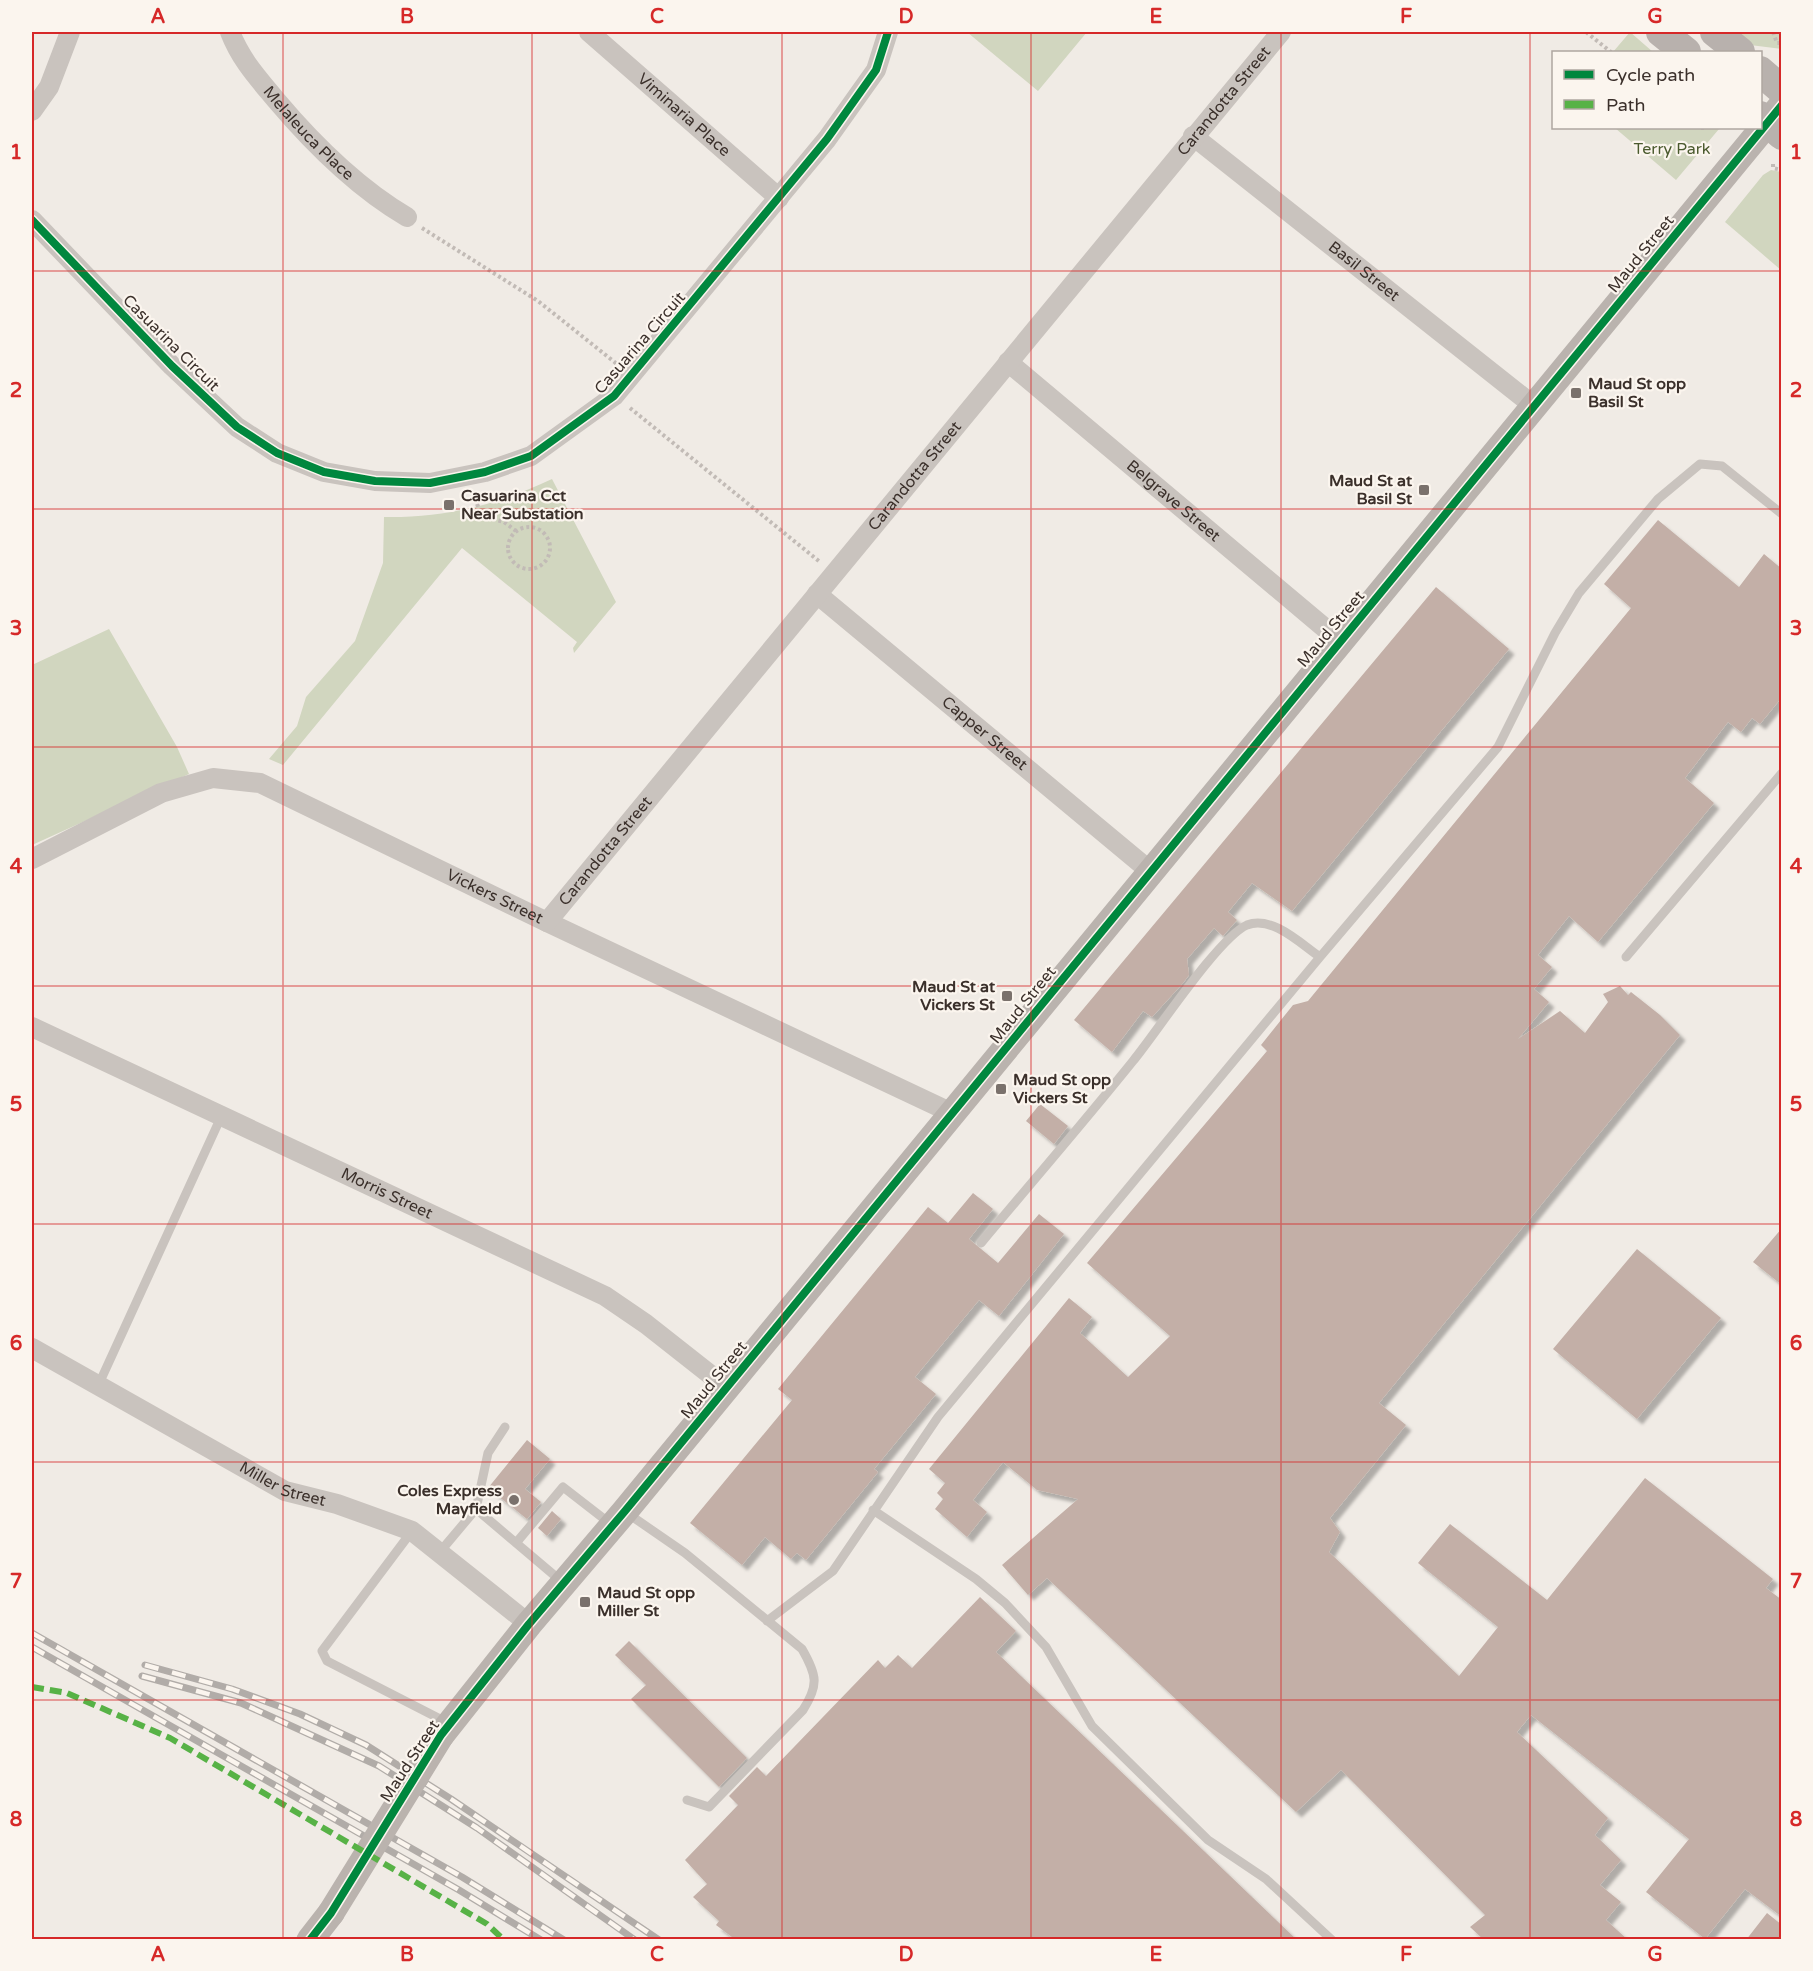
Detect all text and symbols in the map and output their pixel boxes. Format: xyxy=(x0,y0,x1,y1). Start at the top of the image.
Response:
text: A xyxy=(151,5,166,29)
text: B xyxy=(400,5,414,29)
text: C xyxy=(650,5,664,29)
text: D xyxy=(898,5,914,29)
text: E xyxy=(1150,5,1163,29)
text: F xyxy=(1400,5,1412,29)
text: G xyxy=(1647,5,1663,29)
street label: Carandotta Street xyxy=(1173,42,1275,160)
legend xyxy=(1552,51,1762,129)
text: Cycle path xyxy=(1606,64,1695,86)
street label: Viminaria Place xyxy=(633,69,734,161)
street label: Melaleuca Place xyxy=(259,82,358,185)
text: Path xyxy=(1606,94,1645,116)
park label: Terry Park xyxy=(1634,139,1711,159)
text: 1 xyxy=(10,141,22,165)
text: 1 xyxy=(1790,141,1802,165)
street label: Maud Street xyxy=(1604,211,1678,297)
street label: Basil Street xyxy=(1324,237,1404,306)
street label: Casuarina Circuit xyxy=(590,288,690,398)
street label: Casuarina Circuit xyxy=(118,290,224,396)
place label: Maud St opp Basil St xyxy=(1588,374,1686,412)
text: 2 xyxy=(10,379,22,403)
text: 2 xyxy=(1790,379,1802,403)
marker: Maud St opp Basil St xyxy=(1569,386,1583,400)
street label: Carandotta Street xyxy=(864,417,966,535)
street label: Belgrave Street xyxy=(1122,456,1224,546)
place label: Maud St at Basil St xyxy=(1329,471,1413,509)
marker: Maud St at Basil St xyxy=(1417,483,1431,497)
place label: Casuarina Cct Near Substation xyxy=(461,486,584,524)
marker: Casuarina Cct Near Substation xyxy=(442,498,456,512)
street label: Maud Street xyxy=(1293,587,1369,671)
text: 3 xyxy=(10,617,22,641)
text: 3 xyxy=(1790,617,1802,641)
street label: Capper Street xyxy=(938,692,1032,775)
street label: Carandotta Street xyxy=(555,792,657,910)
text: 4 xyxy=(10,855,23,879)
text: 4 xyxy=(1790,855,1803,879)
street label: Vickers Street xyxy=(443,865,546,929)
street label: Maud Street xyxy=(986,962,1060,1048)
place label: Maud St at Vickers St xyxy=(912,977,996,1015)
marker: Maud St at Vickers St xyxy=(1000,989,1014,1003)
place label: Maud St opp Vickers St xyxy=(1013,1070,1111,1108)
marker: Maud St opp Vickers St xyxy=(994,1082,1008,1096)
text: 5 xyxy=(10,1093,22,1117)
text: 5 xyxy=(1790,1093,1802,1117)
street label: Morris Street xyxy=(338,1164,436,1224)
text: 6 xyxy=(10,1332,22,1356)
text: 6 xyxy=(1790,1332,1802,1356)
street label: Maud Street xyxy=(677,1337,751,1423)
street label: Miller Street xyxy=(236,1457,328,1511)
place label: Coles Express Mayfield xyxy=(397,1481,502,1519)
marker: Coles Express Mayfield xyxy=(507,1493,521,1507)
text: 7 xyxy=(10,1570,22,1594)
text: 7 xyxy=(1790,1570,1802,1594)
place label: Maud St opp Miller St xyxy=(597,1583,695,1621)
marker: Maud St opp Miller St xyxy=(578,1595,592,1609)
street label: Maud Street xyxy=(376,1716,444,1806)
text: 8 xyxy=(10,1808,22,1832)
text: 8 xyxy=(1790,1808,1802,1832)
text: A xyxy=(151,1943,166,1967)
text: B xyxy=(400,1943,414,1967)
text: C xyxy=(650,1943,664,1967)
text: D xyxy=(898,1943,914,1967)
text: E xyxy=(1150,1943,1163,1967)
text: F xyxy=(1400,1943,1412,1967)
text: G xyxy=(1647,1943,1663,1967)

